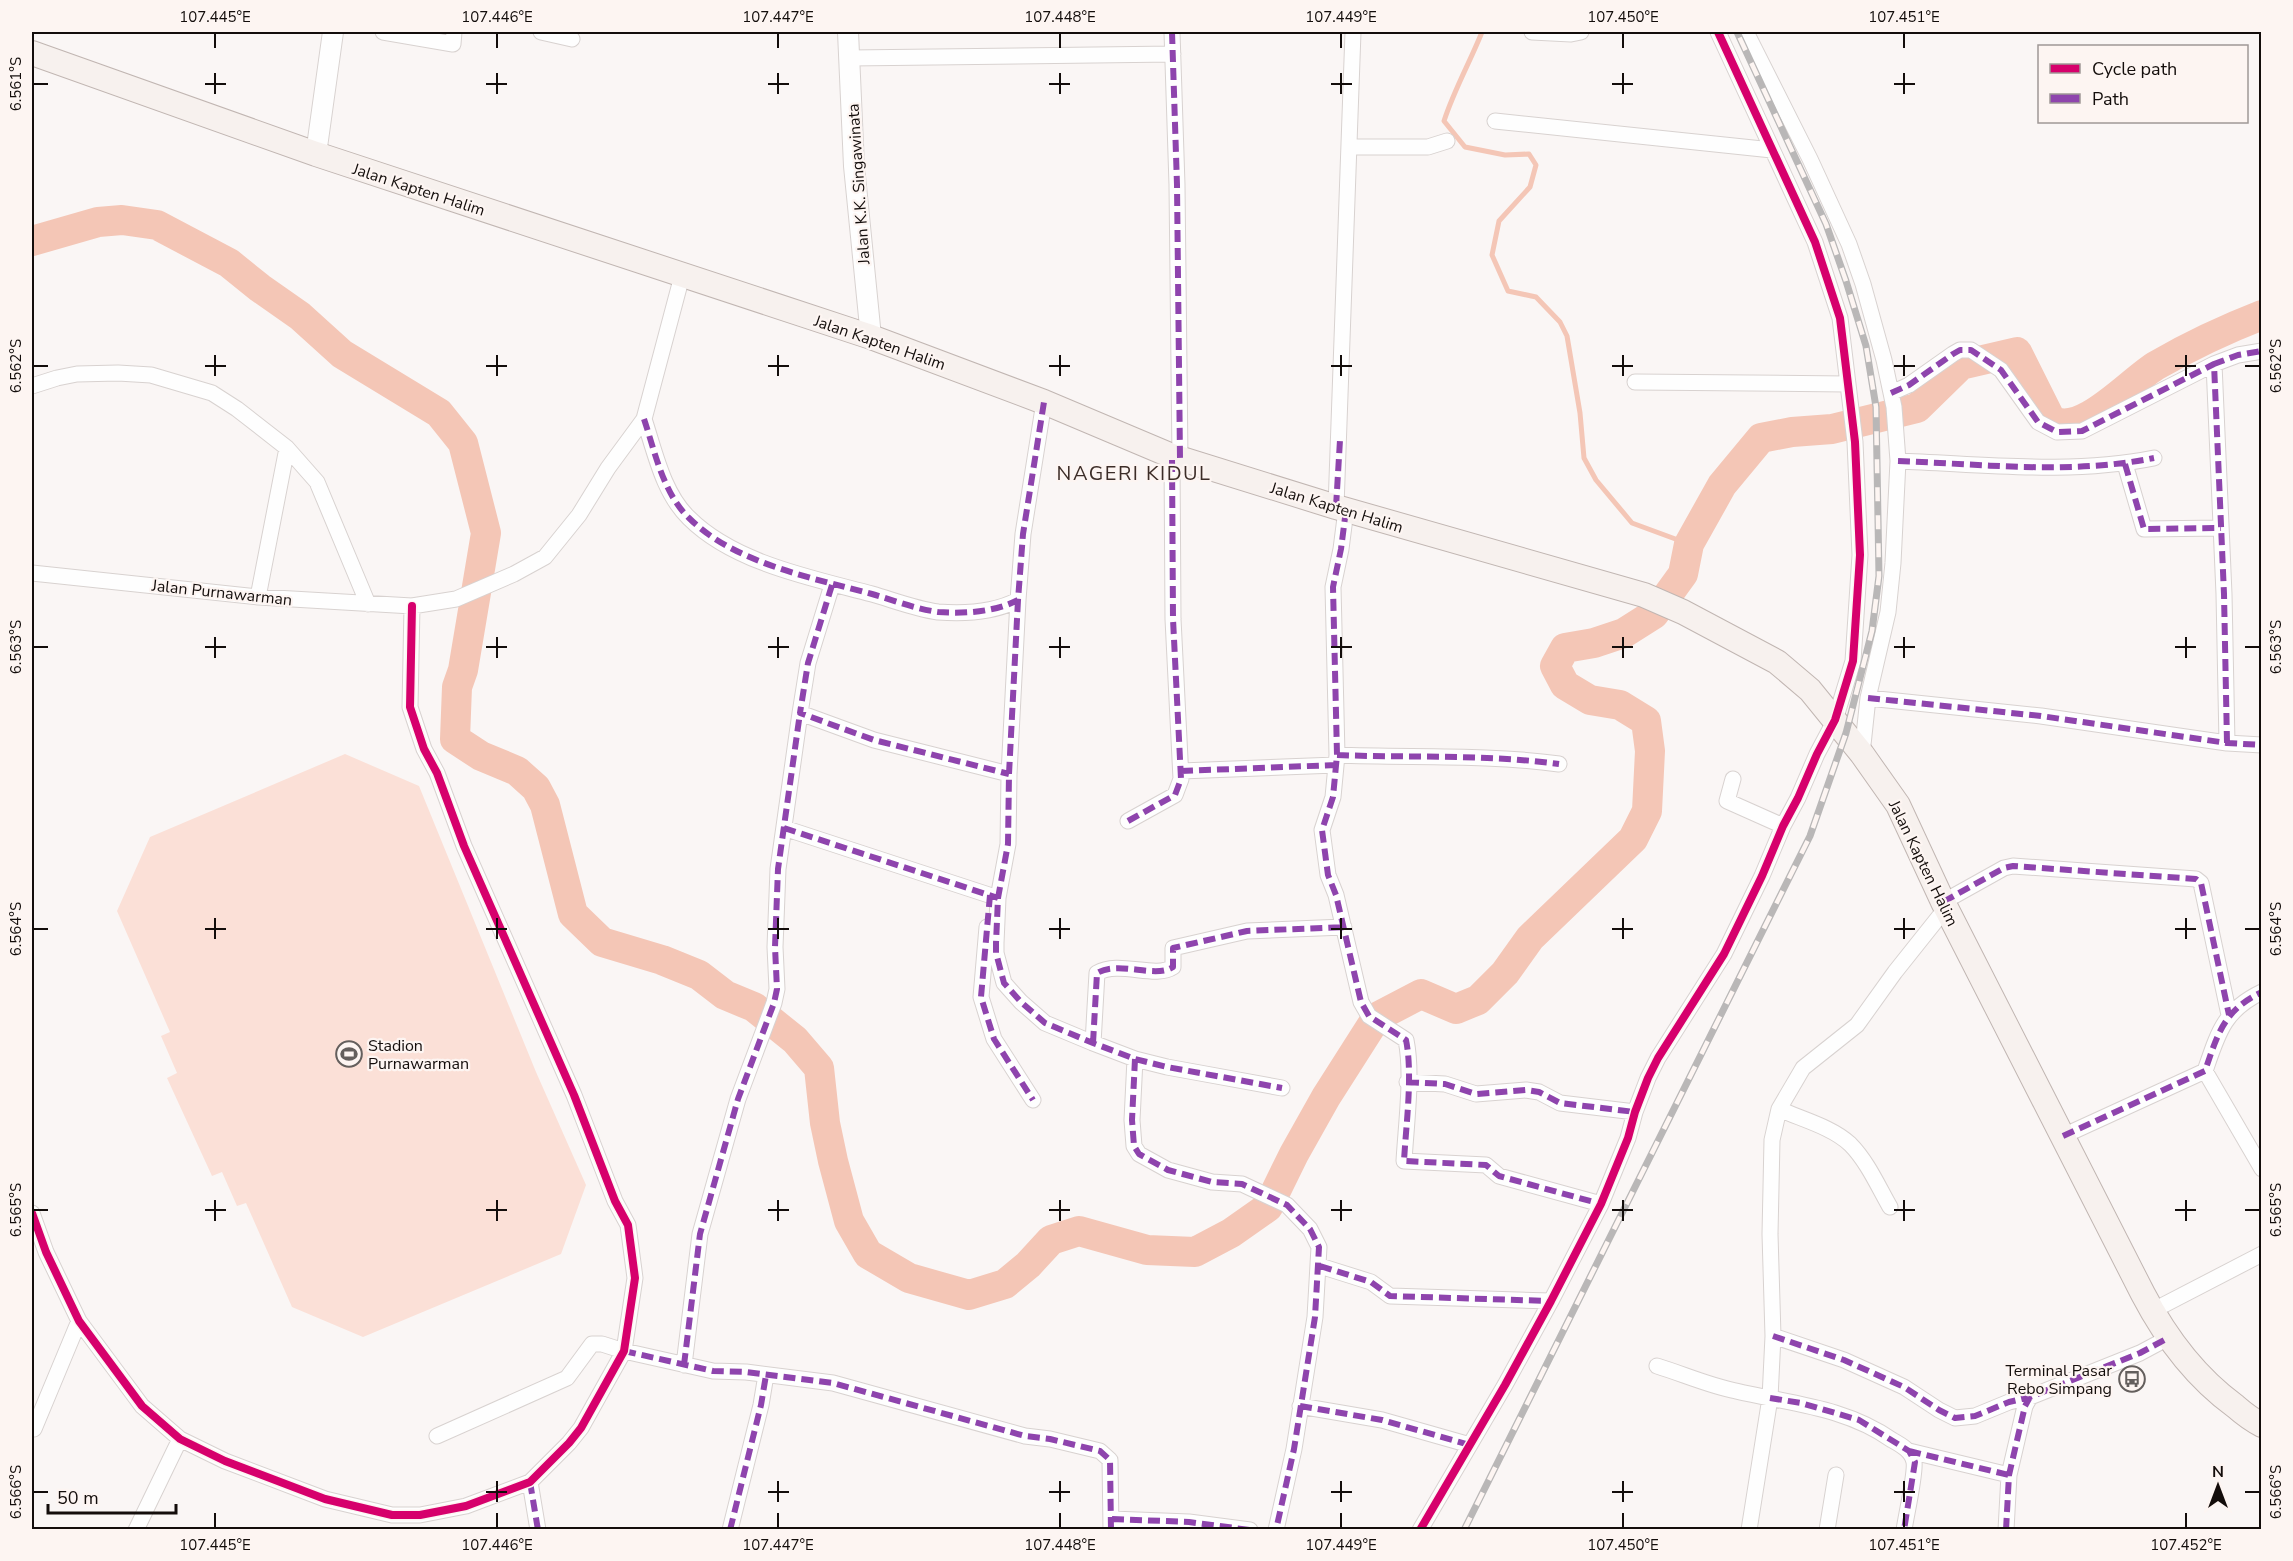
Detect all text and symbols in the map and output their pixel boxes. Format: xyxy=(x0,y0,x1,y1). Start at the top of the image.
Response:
text: 107.445°E xyxy=(179,7,251,27)
text: 107.446°E xyxy=(461,7,533,27)
text: 107.447°E xyxy=(742,7,814,27)
text: 107.448°E xyxy=(1024,7,1096,27)
text: 107.449°E xyxy=(1305,7,1377,27)
text: 107.450°E xyxy=(1587,7,1659,27)
text: 107.451°E xyxy=(1868,7,1940,27)
legend xyxy=(2038,45,2248,123)
text: 6.561°S xyxy=(6,57,26,111)
text: Cycle path xyxy=(2092,57,2177,81)
text: Path xyxy=(2092,87,2129,111)
street label: Jalan K.K. Singawinata xyxy=(842,103,876,266)
street label: Jalan Kapten Halim xyxy=(349,158,488,222)
street label: Jalan Kapten Halim xyxy=(810,310,948,376)
text: 6.562°S xyxy=(6,339,26,393)
text: 6.562°S xyxy=(2266,339,2286,393)
district label: NAGERI KIDUL xyxy=(1057,460,1211,487)
street label: Jalan Kapten Halim xyxy=(1267,477,1406,539)
street label: Jalan Purnawarman xyxy=(150,575,293,611)
text: 6.563°S xyxy=(6,620,26,674)
text: 6.563°S xyxy=(2266,620,2286,674)
street label: Jalan Kapten Halim xyxy=(1883,796,1963,930)
text: 6.564°S xyxy=(6,902,26,956)
text: 6.564°S xyxy=(2266,902,2286,956)
place label: Stadion Purnawarman xyxy=(368,1035,469,1075)
sports icon: Stadion Purnawarman xyxy=(334,1039,364,1069)
text: 6.565°S xyxy=(6,1183,26,1237)
text: 6.565°S xyxy=(2266,1183,2286,1237)
place label: Terminal Pasar Rebo Simpang xyxy=(2005,1360,2112,1400)
bus stop icon: Terminal Pasar Rebo Simpang xyxy=(2117,1364,2147,1394)
north arrow xyxy=(2188,1456,2248,1516)
text: N xyxy=(2212,1461,2224,1483)
text: 6.566°S xyxy=(6,1465,26,1519)
text: 6.566°S xyxy=(2266,1465,2286,1519)
scale bar xyxy=(48,1477,176,1515)
text: 50 m xyxy=(57,1486,99,1510)
text: 107.445°E xyxy=(179,1535,251,1555)
text: 107.446°E xyxy=(461,1535,533,1555)
text: 107.447°E xyxy=(742,1535,814,1555)
text: 107.448°E xyxy=(1024,1535,1096,1555)
text: 107.449°E xyxy=(1305,1535,1377,1555)
text: 107.450°E xyxy=(1587,1535,1659,1555)
text: 107.451°E xyxy=(1868,1535,1940,1555)
text: 107.452°E xyxy=(2150,1535,2222,1555)

